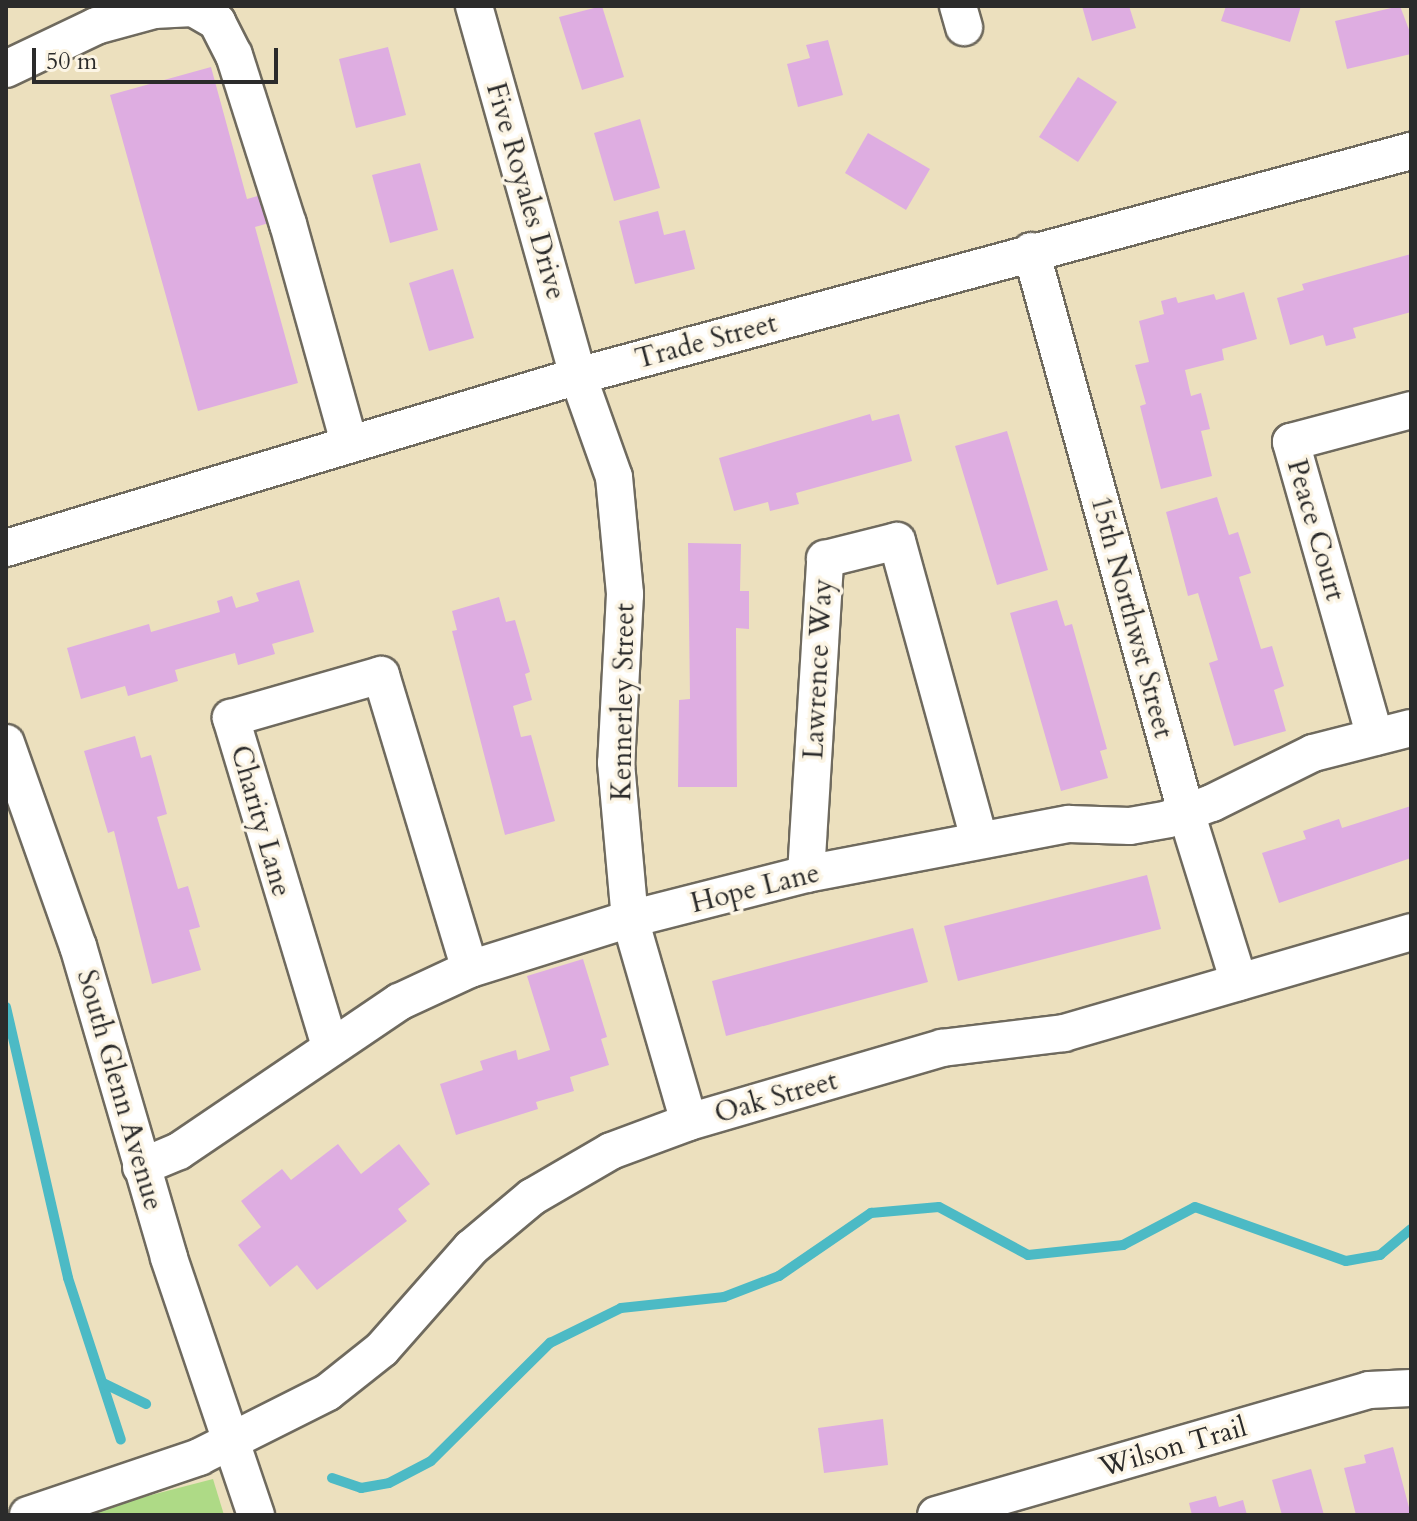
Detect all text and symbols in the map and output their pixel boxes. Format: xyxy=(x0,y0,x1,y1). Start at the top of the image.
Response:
scale bar xyxy=(36,32,282,82)
text: 50 m xyxy=(46,45,97,78)
street label: Five Royales Drive xyxy=(479,79,573,303)
street label: Trade Street xyxy=(631,306,781,376)
street label: Peace Court xyxy=(1280,456,1352,604)
street label: 15th Northwst Street xyxy=(1083,492,1181,742)
street label: Lawrence Way xyxy=(796,578,840,760)
street label: Kennerley Street xyxy=(604,603,642,801)
street label: Charity Lane xyxy=(223,741,299,901)
street label: Hope Lane xyxy=(687,856,823,920)
street label: South Glenn Avenue xyxy=(70,966,170,1214)
street label: Oak Street xyxy=(711,1063,841,1131)
street label: Wilson Trail xyxy=(1095,1410,1251,1484)

